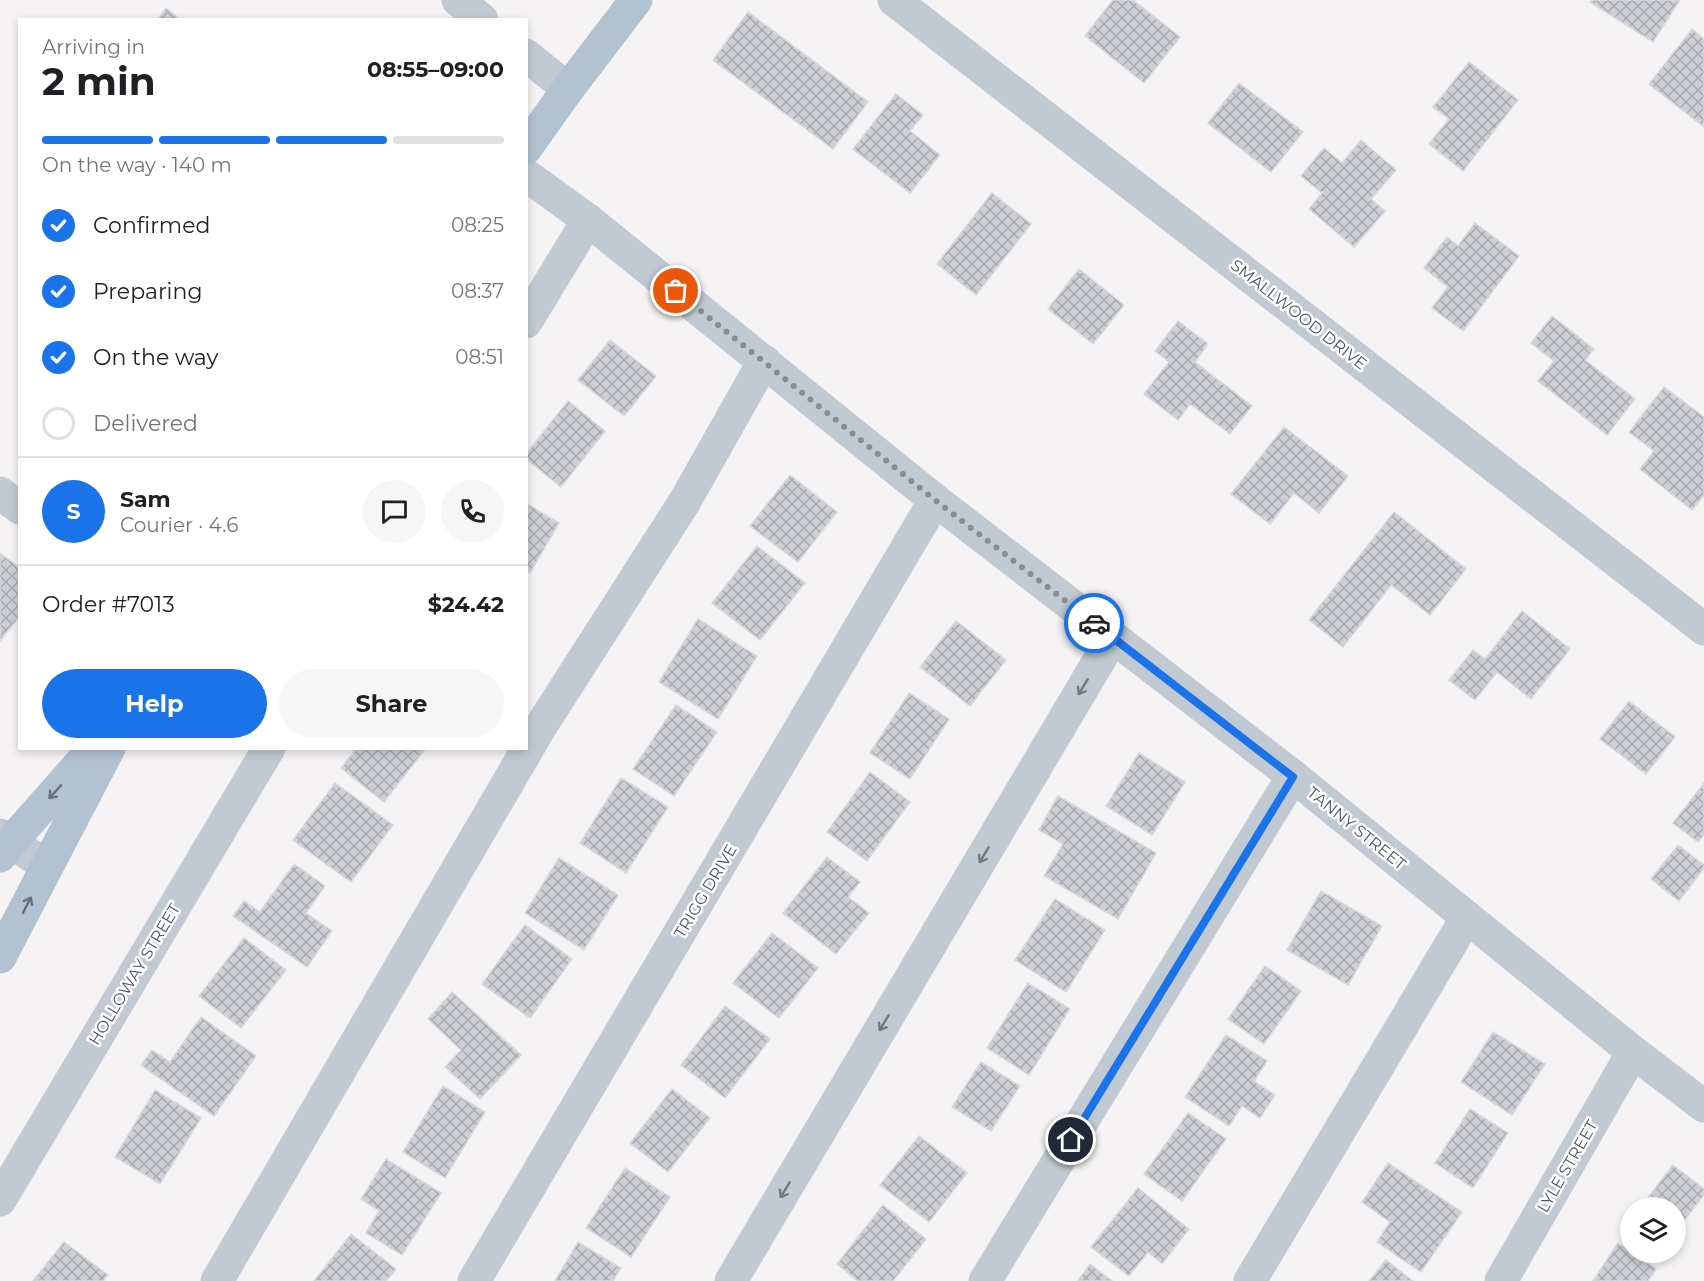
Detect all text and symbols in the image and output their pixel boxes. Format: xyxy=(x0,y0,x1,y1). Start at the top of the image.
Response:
text: Arriving in xyxy=(42,35,145,59)
text: 08:55–09:00 xyxy=(367,56,504,83)
text: 2 min xyxy=(42,57,156,105)
text: On the way · 140 m xyxy=(42,153,232,177)
icon: check xyxy=(42,209,75,242)
text: Confirmed xyxy=(93,212,210,239)
text: 08:25 xyxy=(451,213,504,237)
street label: SMALLWOOD DRIVE xyxy=(1227,255,1370,373)
pin xyxy=(650,265,701,316)
icon: bag xyxy=(659,274,692,307)
icon: check xyxy=(42,275,75,308)
text: Preparing xyxy=(93,278,202,305)
text: 08:37 xyxy=(451,279,504,303)
icon: check xyxy=(42,341,75,374)
text: On the way xyxy=(93,344,218,371)
text: 08:51 xyxy=(455,345,504,369)
text: Delivered xyxy=(93,410,198,437)
button: chat xyxy=(363,480,426,543)
button: phone xyxy=(441,480,504,543)
text: Sam xyxy=(120,486,171,513)
text: S xyxy=(66,498,81,525)
text: Courier · 4.6 xyxy=(120,513,238,537)
text: Order #7013 xyxy=(42,591,175,618)
text: $24.42 xyxy=(428,591,504,618)
courier xyxy=(1064,593,1124,653)
icon: car xyxy=(1078,607,1111,640)
button: Help xyxy=(42,669,267,738)
button: Share xyxy=(279,669,504,738)
one-way arrow xyxy=(1077,678,1089,695)
street label: TANNY STREET xyxy=(1304,783,1410,874)
one-way arrow xyxy=(48,784,62,799)
street label: TRIGG DRIVE xyxy=(670,841,741,941)
one-way arrow xyxy=(977,846,989,863)
one-way arrow xyxy=(21,897,33,914)
street label: HOLLOWAY STREET xyxy=(85,899,185,1048)
one-way arrow xyxy=(878,1014,890,1031)
pin xyxy=(1045,1114,1096,1165)
street label: LYLE STREET xyxy=(1533,1116,1602,1216)
icon: home xyxy=(1054,1123,1087,1156)
one-way arrow xyxy=(778,1181,790,1198)
map controls xyxy=(1620,1197,1686,1263)
button: layers xyxy=(1620,1197,1686,1263)

